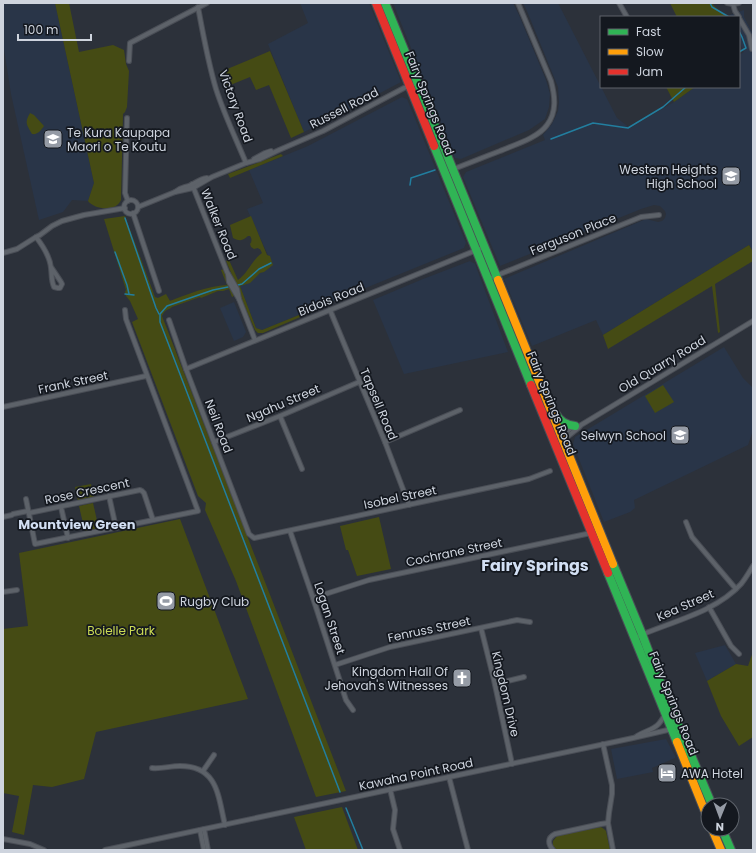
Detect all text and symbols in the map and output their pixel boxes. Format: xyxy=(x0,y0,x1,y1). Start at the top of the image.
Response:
scale bar xyxy=(18,16,91,42)
legend xyxy=(600,16,740,88)
text: 100 m xyxy=(24,21,58,38)
text: Fast xyxy=(636,23,661,40)
text: Slow xyxy=(636,43,664,60)
street label: Fairy Springs Road xyxy=(401,49,459,157)
text: Jam xyxy=(636,63,663,80)
street label: Victory Road xyxy=(215,67,257,145)
street label: Russell Road xyxy=(307,83,381,133)
place label: Te Kura Kaupapa Maori o Te Koutu xyxy=(67,124,170,155)
school or university icon: Te Kura Kaupapa Maori o Te Koutu xyxy=(42,128,64,150)
place label: Western Heights High School xyxy=(619,161,717,192)
school or university icon: Western Heights High School xyxy=(720,165,742,187)
street label: Walker Road xyxy=(197,186,241,262)
street label: Ferguson Place xyxy=(527,209,619,259)
street label: Bidois Road xyxy=(295,278,367,320)
street label: Old Quarry Road xyxy=(615,331,709,397)
street label: Fairy Springs Road xyxy=(523,349,581,457)
street label: Tapsell Road xyxy=(356,365,402,443)
street label: Frank Street xyxy=(37,366,109,398)
street label: Ngahu Street xyxy=(244,380,322,426)
street label: Neil Road xyxy=(201,397,237,455)
school or university icon: Selwyn School xyxy=(669,424,691,446)
place label: Selwyn School xyxy=(581,427,666,444)
street label: Rose Crescent xyxy=(43,474,131,508)
street label: Isobel Street xyxy=(362,481,438,513)
district label: Mountview Green xyxy=(18,515,136,534)
street label: Cochrane Street xyxy=(404,534,504,570)
district label: Fairy Springs xyxy=(481,554,589,577)
street label: Logan Street xyxy=(310,580,350,656)
street label: Kea Street xyxy=(654,585,716,625)
sports icon: Rugby Club xyxy=(155,590,177,612)
place label: Rugby Club xyxy=(180,593,249,610)
street label: Fenruss Street xyxy=(386,612,472,646)
park label: Boielle Park xyxy=(87,622,156,639)
street label: Fairy Springs Road xyxy=(645,649,703,757)
street label: Kingdom Drive xyxy=(488,650,524,738)
place label: Kingdom Hall Of Jehovah's Witnesses xyxy=(325,663,448,694)
church icon: Kingdom Hall Of Jehovah's Witnesses xyxy=(451,667,473,689)
street label: Kawaha Point Road xyxy=(357,754,475,794)
hotel icon: AWA Hotel xyxy=(656,762,678,784)
place label: AWA Hotel xyxy=(681,765,743,782)
north arrow xyxy=(700,797,740,837)
text: N xyxy=(716,819,724,835)

